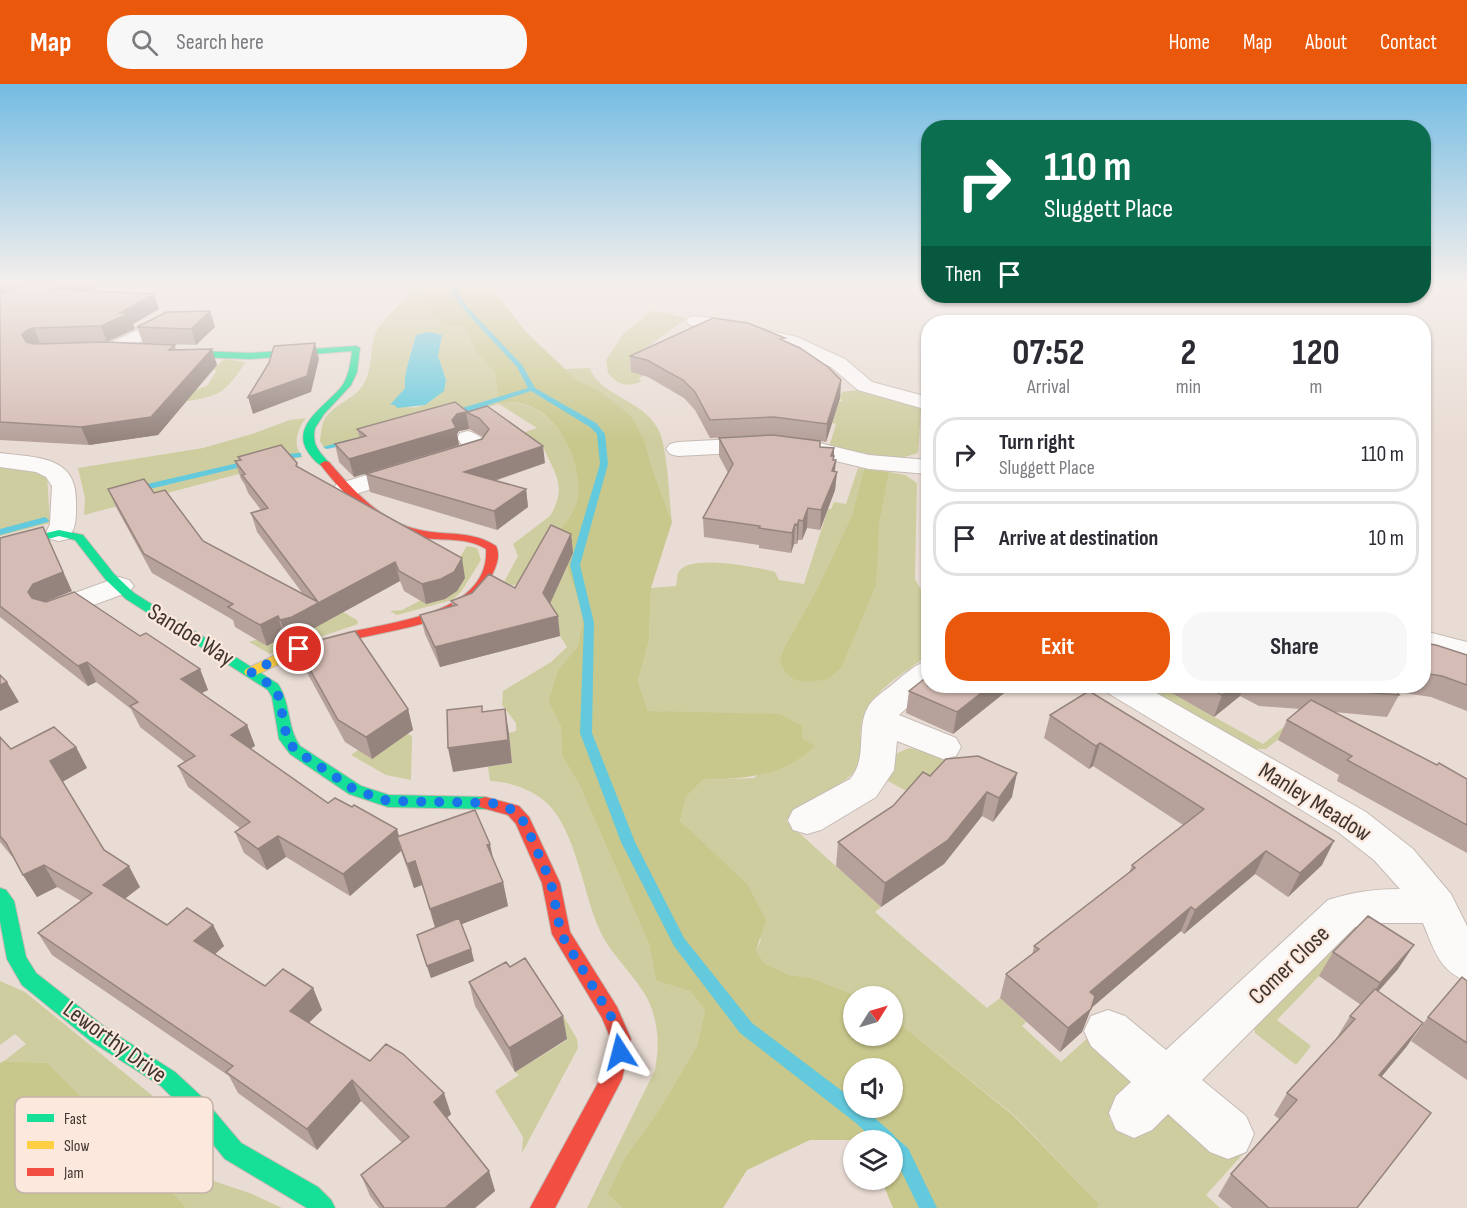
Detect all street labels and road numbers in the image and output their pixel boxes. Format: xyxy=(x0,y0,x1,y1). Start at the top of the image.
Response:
street label: Sandoe Way xyxy=(142,597,240,673)
street label: Manley Meadow xyxy=(1253,756,1377,848)
street label: Comer Close xyxy=(1242,919,1336,1011)
street label: Leworthy Drive xyxy=(57,995,173,1089)

